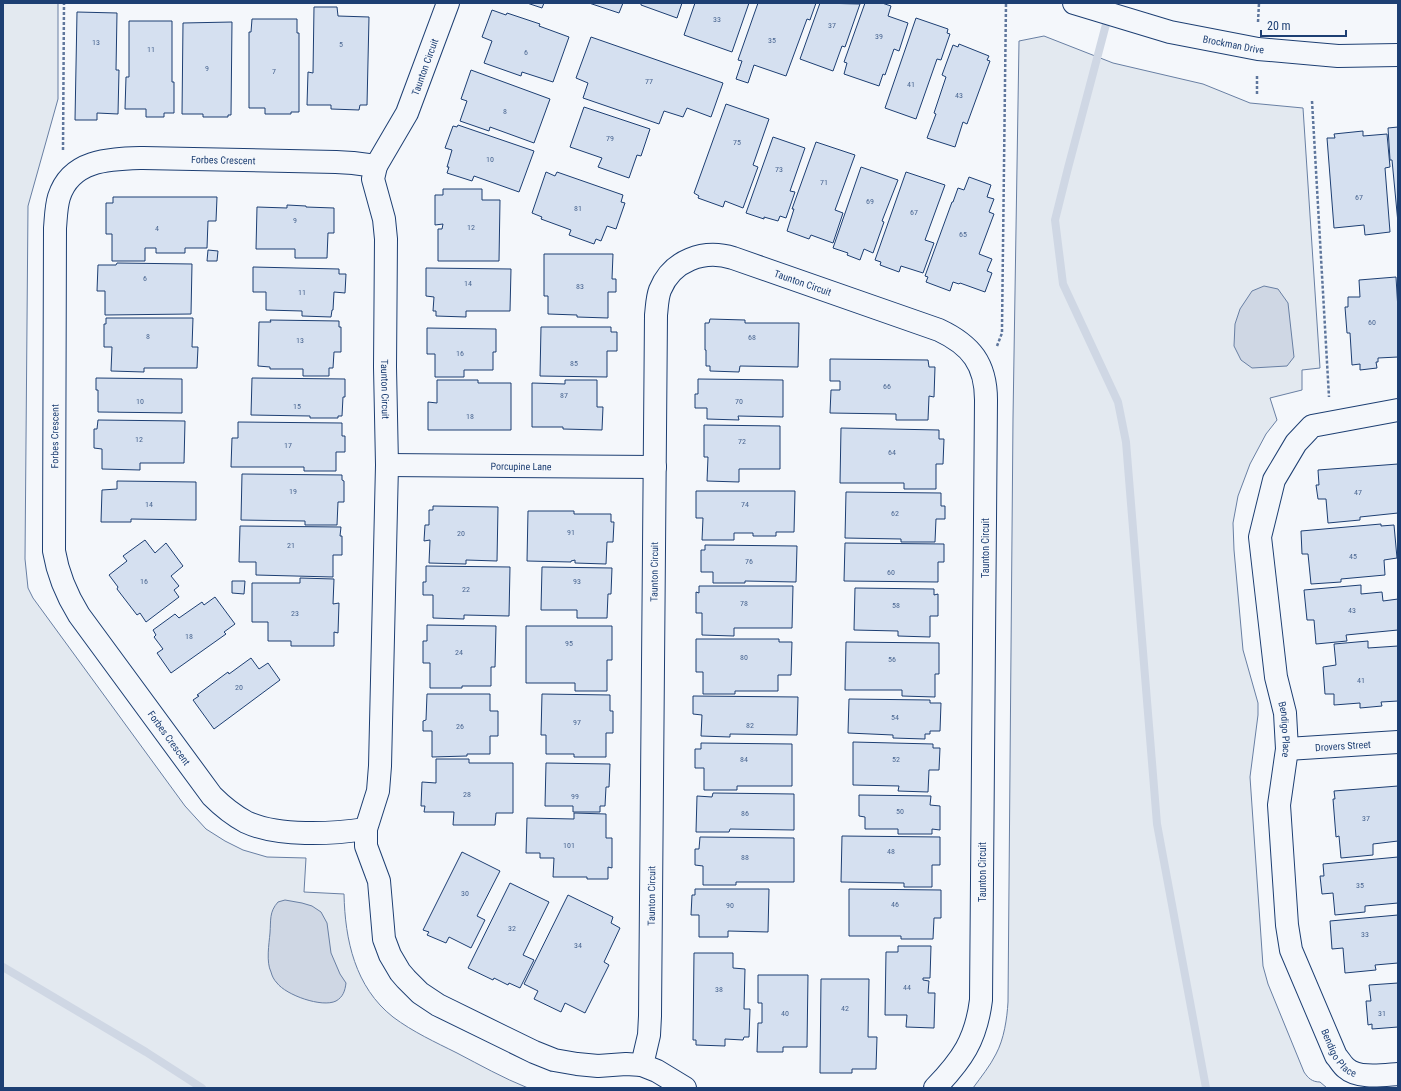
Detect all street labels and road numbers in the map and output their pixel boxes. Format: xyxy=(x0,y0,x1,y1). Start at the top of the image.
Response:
street label: Brockman Drive xyxy=(1202,33,1265,55)
street label: Taunton Circuit xyxy=(410,37,440,97)
street label: Forbes Crescent xyxy=(191,153,256,166)
street label: Taunton Circuit xyxy=(773,267,833,298)
street label: Taunton Circuit xyxy=(379,359,392,419)
street label: Forbes Crescent xyxy=(49,404,60,468)
street label: Porcupine Lane xyxy=(490,460,552,472)
street label: Taunton Circuit xyxy=(980,518,991,578)
street label: Taunton Circuit xyxy=(648,542,660,602)
street label: Bendigo Place xyxy=(1277,700,1293,759)
street label: Forbes Crescent xyxy=(146,709,192,767)
street label: Drovers Street xyxy=(1315,738,1371,753)
street label: Taunton Circuit xyxy=(977,842,988,902)
street label: Taunton Circuit xyxy=(645,866,657,926)
street label: Bendigo Place xyxy=(1320,1027,1358,1079)

